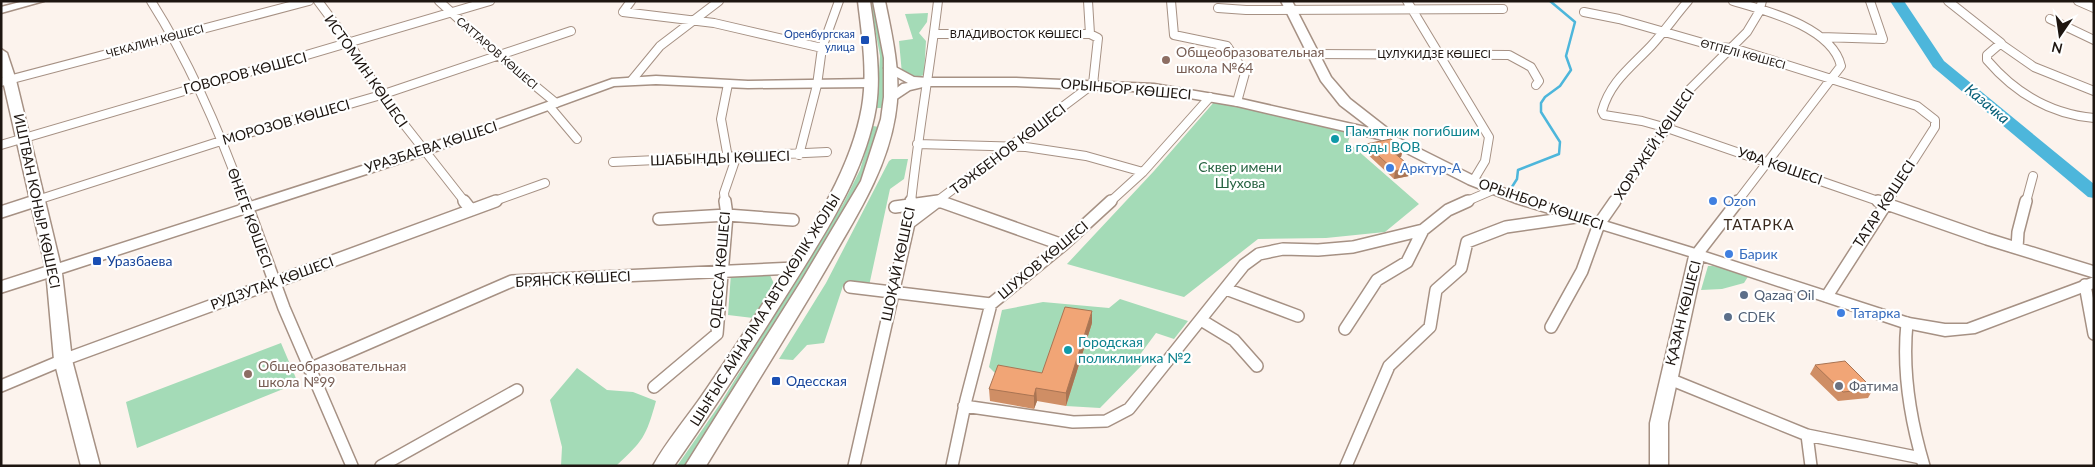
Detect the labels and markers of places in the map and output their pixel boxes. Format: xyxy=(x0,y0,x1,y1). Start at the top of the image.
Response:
place label: Оренбургская улица xyxy=(784,27,855,53)
marker: Оренбургская улица xyxy=(859,34,871,46)
place label: Общеобразовательная школа №64 xyxy=(1176,43,1324,76)
marker: Общеобразовательная школа №64 xyxy=(1160,54,1172,66)
place label: Памятник погибшим в годы ВОВ xyxy=(1345,122,1480,155)
marker: Памятник погибшим в годы ВОВ xyxy=(1329,133,1341,145)
place label: Арктур-А xyxy=(1400,159,1462,176)
marker: Арктур-А xyxy=(1384,162,1396,174)
place label: Ozon xyxy=(1723,192,1756,209)
marker: Ozon xyxy=(1707,195,1719,207)
place label: Барик xyxy=(1739,245,1778,262)
marker: Барик xyxy=(1723,248,1735,260)
place label: Уразбаева xyxy=(107,252,172,269)
marker: Уразбаева xyxy=(91,255,103,267)
place label: Qazaq Oil xyxy=(1754,286,1814,303)
marker: Qazaq Oil xyxy=(1738,289,1750,301)
place label: Татарка xyxy=(1851,304,1901,321)
marker: Татарка xyxy=(1835,307,1847,319)
place label: CDEK xyxy=(1738,308,1776,325)
marker: CDEK xyxy=(1722,311,1734,323)
place label: Городская поликлиника №2 xyxy=(1078,333,1191,366)
marker: Городская поликлиника №2 xyxy=(1062,344,1074,356)
place label: Общеобразовательная школа №99 xyxy=(258,357,406,390)
marker: Общеобразовательная школа №99 xyxy=(242,368,254,380)
place label: Одесская xyxy=(786,372,847,389)
marker: Одесская xyxy=(770,375,782,387)
place label: Фатима xyxy=(1849,377,1899,394)
marker: Фатима xyxy=(1833,380,1845,392)

